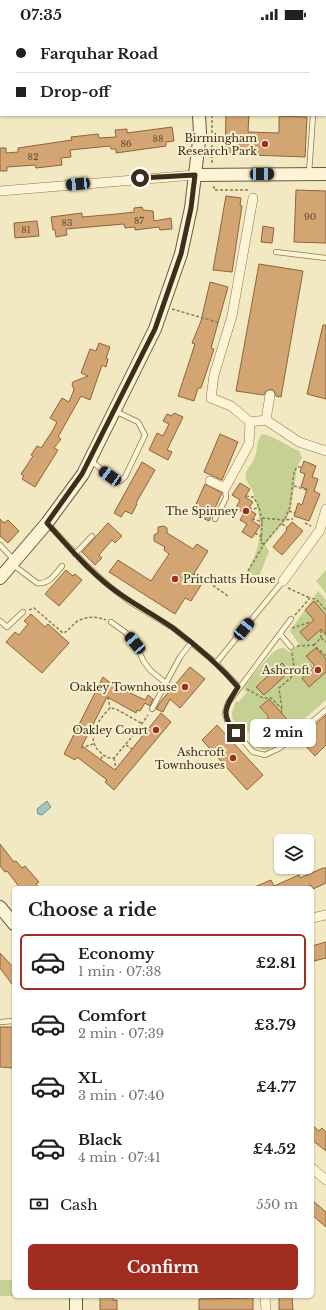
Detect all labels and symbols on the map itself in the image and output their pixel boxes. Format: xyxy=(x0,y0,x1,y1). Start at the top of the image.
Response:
place label: Birmingham Research Park xyxy=(177,131,257,158)
house number: 88 xyxy=(153,133,163,144)
house number: 86 xyxy=(120,138,132,149)
marker: Birmingham Research Park xyxy=(260,139,270,149)
house number: 82 xyxy=(28,151,39,162)
car xyxy=(250,168,274,180)
route start xyxy=(131,169,149,187)
car xyxy=(66,177,90,191)
house number: 90 xyxy=(304,211,316,222)
house number: 87 xyxy=(134,215,144,226)
house number: 83 xyxy=(62,217,73,228)
house number: 81 xyxy=(21,224,31,235)
car xyxy=(97,464,123,488)
place label: The Spinney xyxy=(166,504,238,518)
marker: The Spinney xyxy=(241,506,251,516)
place label: Pritchatts House xyxy=(183,572,275,586)
marker: Pritchatts House xyxy=(170,574,180,584)
car xyxy=(232,616,256,642)
car xyxy=(123,630,147,656)
place label: Ashcroft xyxy=(261,663,311,677)
marker: Ashcroft xyxy=(313,665,323,675)
place label: Oakley Townhouse xyxy=(70,680,177,694)
marker: Oakley Townhouse xyxy=(180,682,190,692)
callout: 2 min xyxy=(250,719,316,747)
place label: Oakley Court xyxy=(72,723,149,737)
route end xyxy=(227,724,245,742)
marker: Oakley Court xyxy=(151,725,161,735)
place label: Ashcroft Townhouses xyxy=(155,745,226,772)
marker: Ashcroft Townhouses xyxy=(228,753,238,763)

